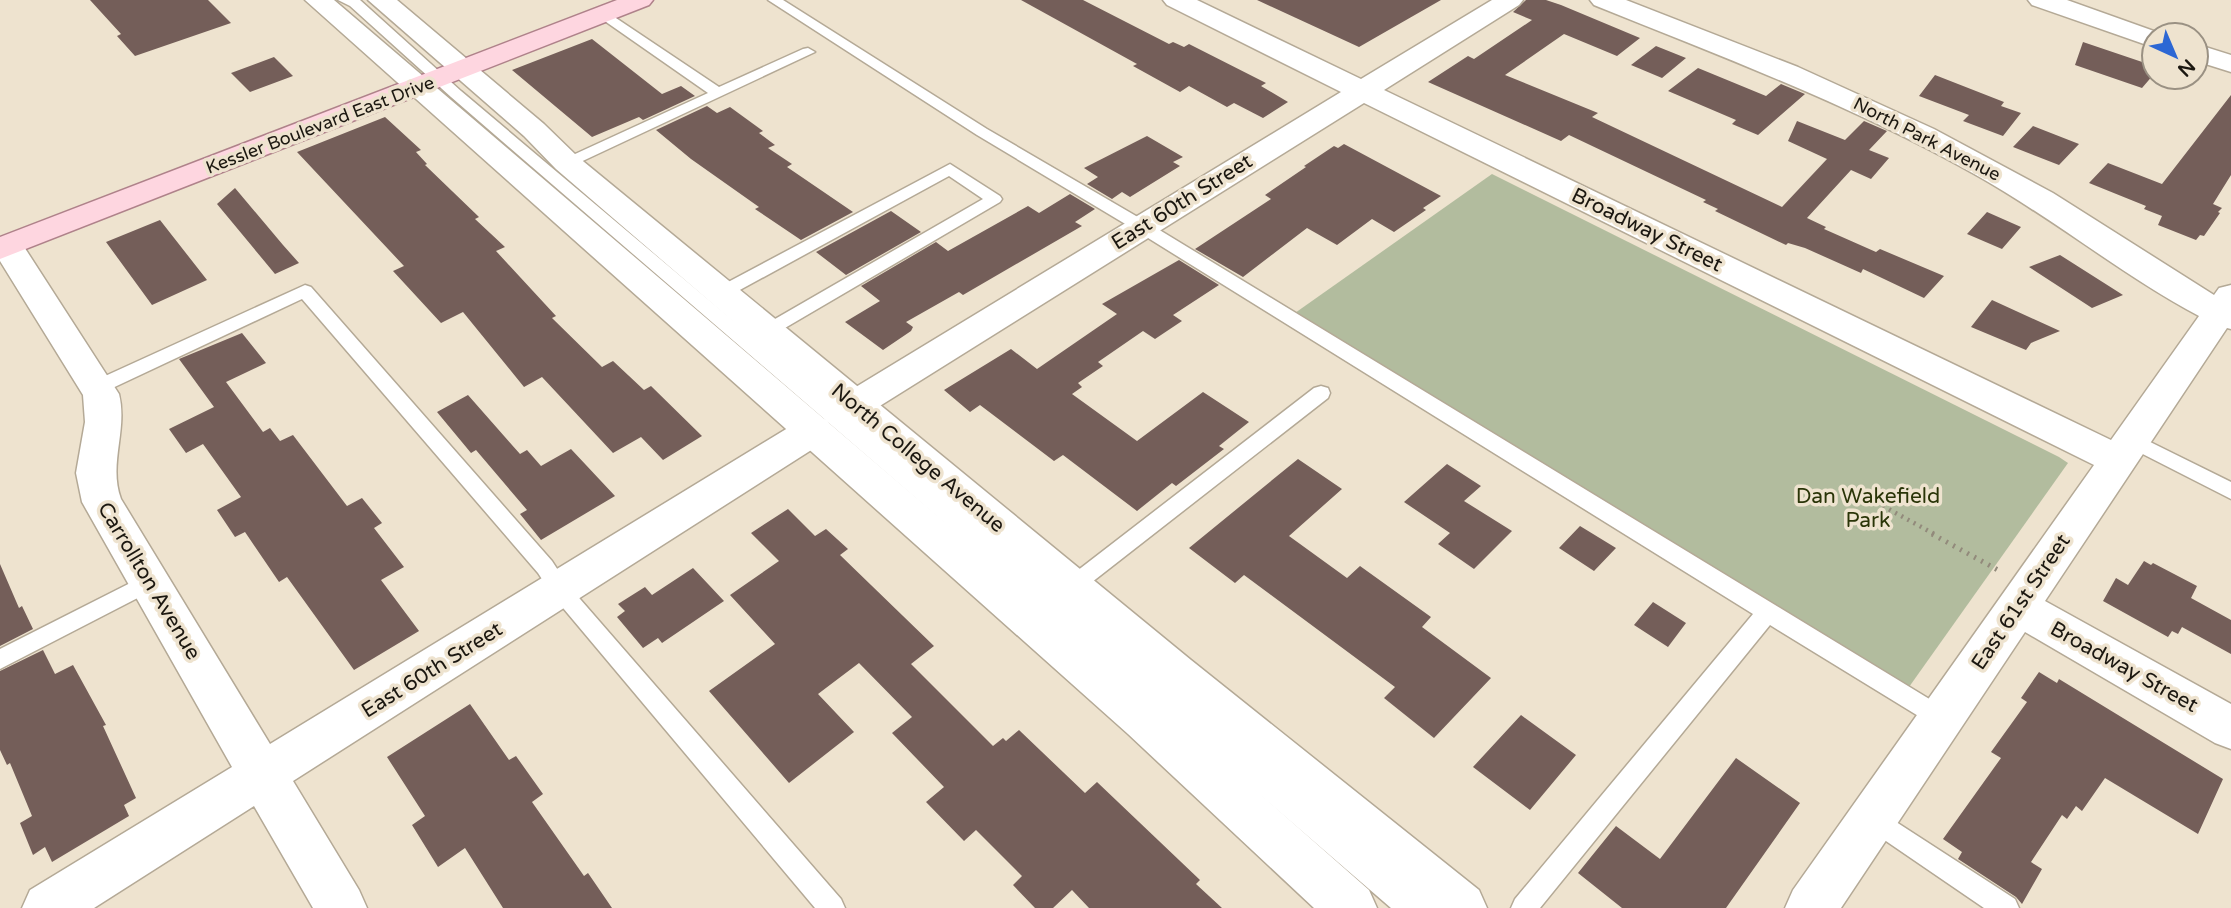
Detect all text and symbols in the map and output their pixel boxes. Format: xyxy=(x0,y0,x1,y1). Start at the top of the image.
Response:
north arrow xyxy=(2140,21,2210,91)
text: N xyxy=(2173,54,2199,81)
street label: Kessler Boulevard East Drive xyxy=(203,71,437,179)
street label: North Park Avenue xyxy=(1850,92,2004,186)
street label: East 60th Street xyxy=(1107,149,1257,255)
street label: Broadway Street xyxy=(1567,183,1727,277)
street label: North College Avenue xyxy=(826,378,1010,538)
park label: Dan Wakefield Park xyxy=(1796,484,1940,533)
street label: Carrollton Avenue xyxy=(92,498,206,664)
street label: East 61st Street xyxy=(1966,529,2076,675)
street label: Broadway Street xyxy=(2046,616,2202,718)
street label: East 60th Street xyxy=(357,617,507,723)

